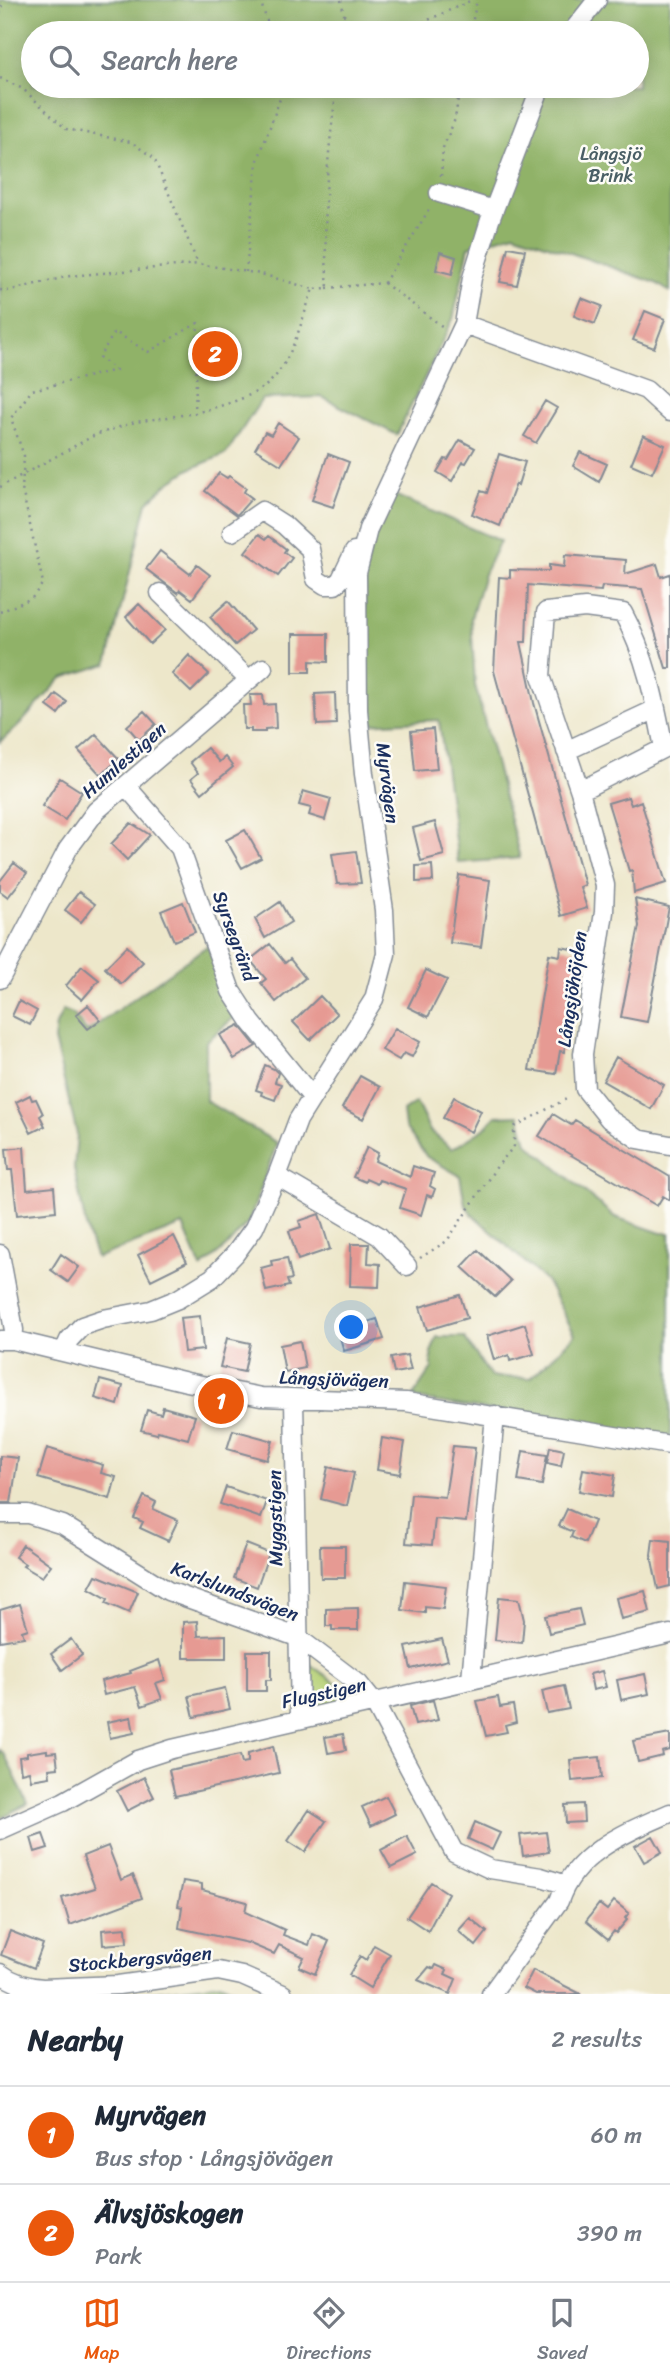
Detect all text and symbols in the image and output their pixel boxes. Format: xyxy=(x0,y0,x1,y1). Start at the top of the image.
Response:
search box xyxy=(21,21,649,98)
text: Search here xyxy=(101,37,238,83)
icon: search xyxy=(45,41,83,79)
park label: Långsjö Brink xyxy=(580,137,643,192)
pin: 2 xyxy=(192,328,238,380)
street label: Humlestigen xyxy=(74,713,174,807)
street label: Myrvägen xyxy=(367,741,409,825)
street label: Syrsegränd xyxy=(203,886,267,988)
street label: Långsjöhöjden xyxy=(548,929,596,1049)
your location xyxy=(334,1310,368,1344)
street label: Långsjövägen xyxy=(279,1361,389,1397)
pin: 1 xyxy=(198,1375,244,1427)
street label: Myggstigen xyxy=(258,1469,292,1567)
street label: Karlslundsvägen xyxy=(166,1551,304,1631)
street label: Flugstigen xyxy=(279,1668,369,1718)
street label: Stockbergsvägen xyxy=(67,1936,213,1982)
text: Nearby xyxy=(28,2013,123,2067)
text: 2 results xyxy=(551,2019,642,2060)
text: Myrvägen xyxy=(95,2092,206,2138)
text: 1 xyxy=(46,2115,56,2156)
text: 60 m xyxy=(591,2115,642,2156)
text: Bus stop · Långsjövägen xyxy=(95,2138,333,2179)
text: Älvsjöskogen xyxy=(95,2190,243,2236)
text: 2 xyxy=(44,2213,58,2254)
text: 390 m xyxy=(577,2213,642,2254)
text: Park xyxy=(95,2236,142,2277)
tab: Map xyxy=(83,2294,121,2369)
tab: Directions xyxy=(286,2294,372,2369)
tab: Saved xyxy=(537,2294,587,2369)

